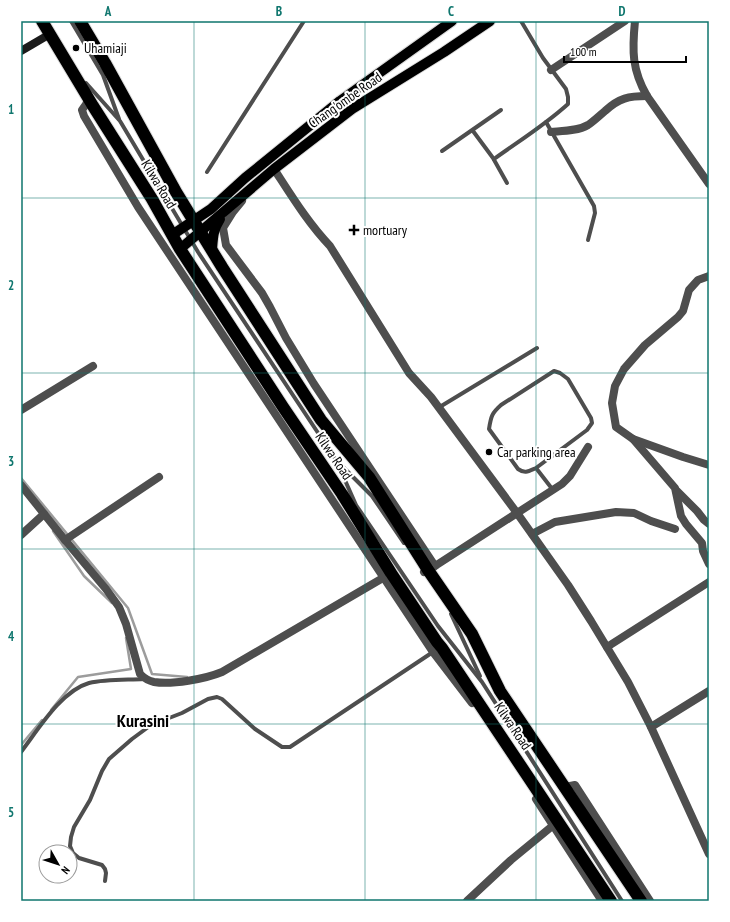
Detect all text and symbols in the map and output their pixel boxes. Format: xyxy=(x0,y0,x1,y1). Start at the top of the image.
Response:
text: A xyxy=(104,3,112,20)
text: B xyxy=(276,3,282,20)
text: C xyxy=(448,3,454,20)
text: D xyxy=(619,3,626,20)
scale bar xyxy=(564,38,686,64)
place label: Uhamiaji xyxy=(84,39,127,57)
marker: Uhamiaji xyxy=(71,43,81,53)
text: 100 m xyxy=(570,44,597,59)
street label: Chang'ombe Road xyxy=(305,68,385,132)
text: 1 xyxy=(8,101,14,118)
street label: Kilwa Road xyxy=(137,156,181,212)
place label: mortuary xyxy=(363,221,408,239)
marker: mortuary xyxy=(348,224,360,236)
text: 2 xyxy=(8,277,14,294)
street label: Kilwa Road xyxy=(311,429,357,483)
place label: Car parking area xyxy=(497,443,576,461)
marker: Car parking area xyxy=(484,447,494,457)
text: 3 xyxy=(8,453,14,470)
text: 4 xyxy=(8,628,15,645)
street label: Kilwa Road xyxy=(490,699,536,753)
district label: Kurasini xyxy=(117,709,169,732)
text: 5 xyxy=(8,804,14,821)
north arrow xyxy=(38,844,78,884)
text: N xyxy=(58,864,73,877)

